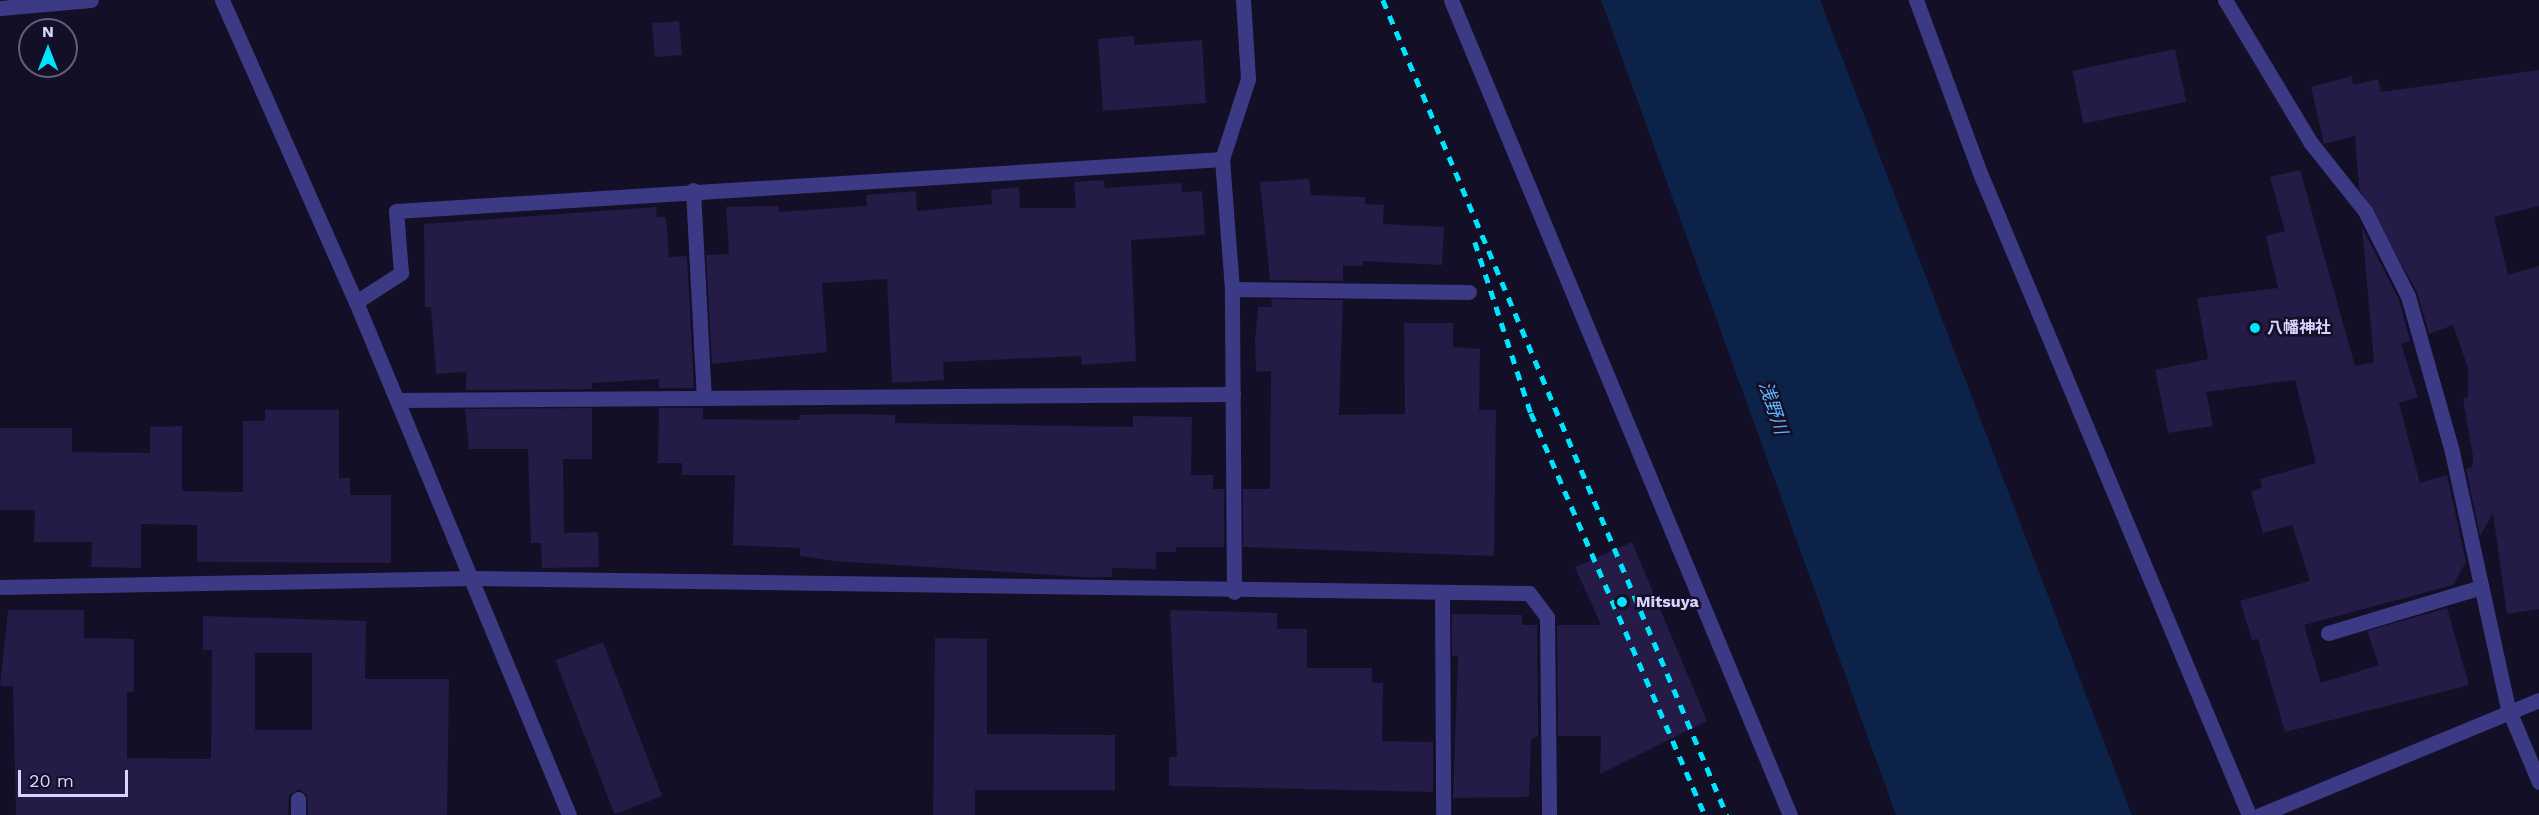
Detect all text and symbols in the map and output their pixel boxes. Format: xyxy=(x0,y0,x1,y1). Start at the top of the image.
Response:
north arrow xyxy=(18,18,78,78)
text: N xyxy=(42,22,54,41)
place label: 八幡神社 xyxy=(2267,318,2331,338)
marker: 八幡神社 xyxy=(2248,321,2262,335)
water label: 浅野川 xyxy=(1754,379,1792,437)
place label: Mitsuya xyxy=(1636,592,1699,612)
marker: Mitsuya xyxy=(1613,593,1631,611)
scale bar xyxy=(21,758,130,796)
text: 20 m xyxy=(29,770,74,791)

